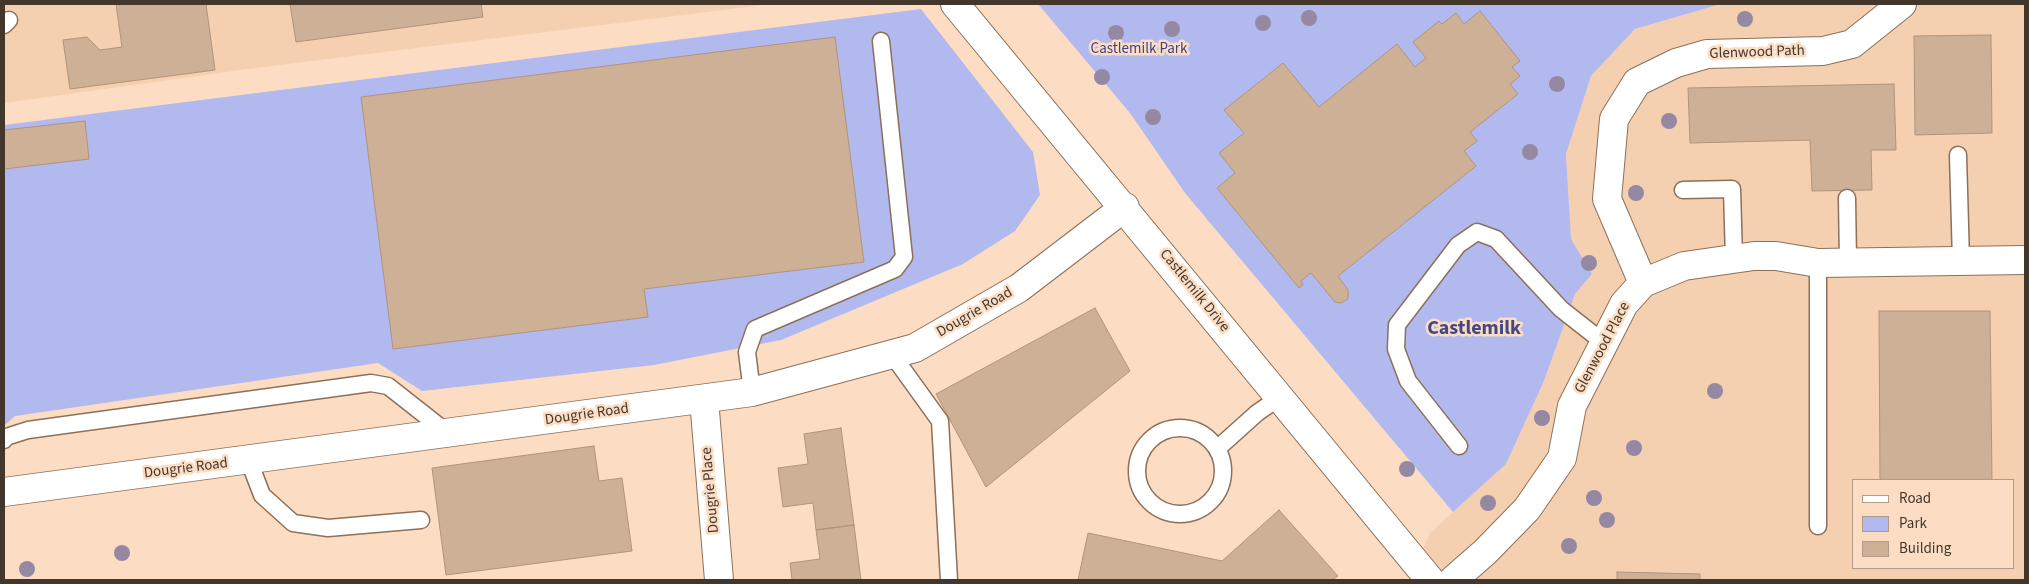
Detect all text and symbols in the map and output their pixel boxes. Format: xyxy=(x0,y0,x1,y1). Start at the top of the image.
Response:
park label: Castlemilk Park xyxy=(1091,41,1187,59)
street label: Glenwood Path xyxy=(1709,42,1805,64)
street label: Castlemilk Drive xyxy=(1155,246,1233,336)
street label: Dougrie Road xyxy=(934,284,1016,342)
street label: Glenwood Place xyxy=(1571,299,1635,397)
district label: Castlemilk xyxy=(1427,318,1521,342)
street label: Dougrie Road xyxy=(544,400,630,430)
street label: Dougrie Place xyxy=(698,446,724,534)
street label: Dougrie Road xyxy=(143,455,229,483)
legend xyxy=(1852,479,2014,569)
text: Road xyxy=(1899,488,1931,509)
text: Park xyxy=(1899,513,1927,534)
text: Building xyxy=(1899,538,1951,559)

